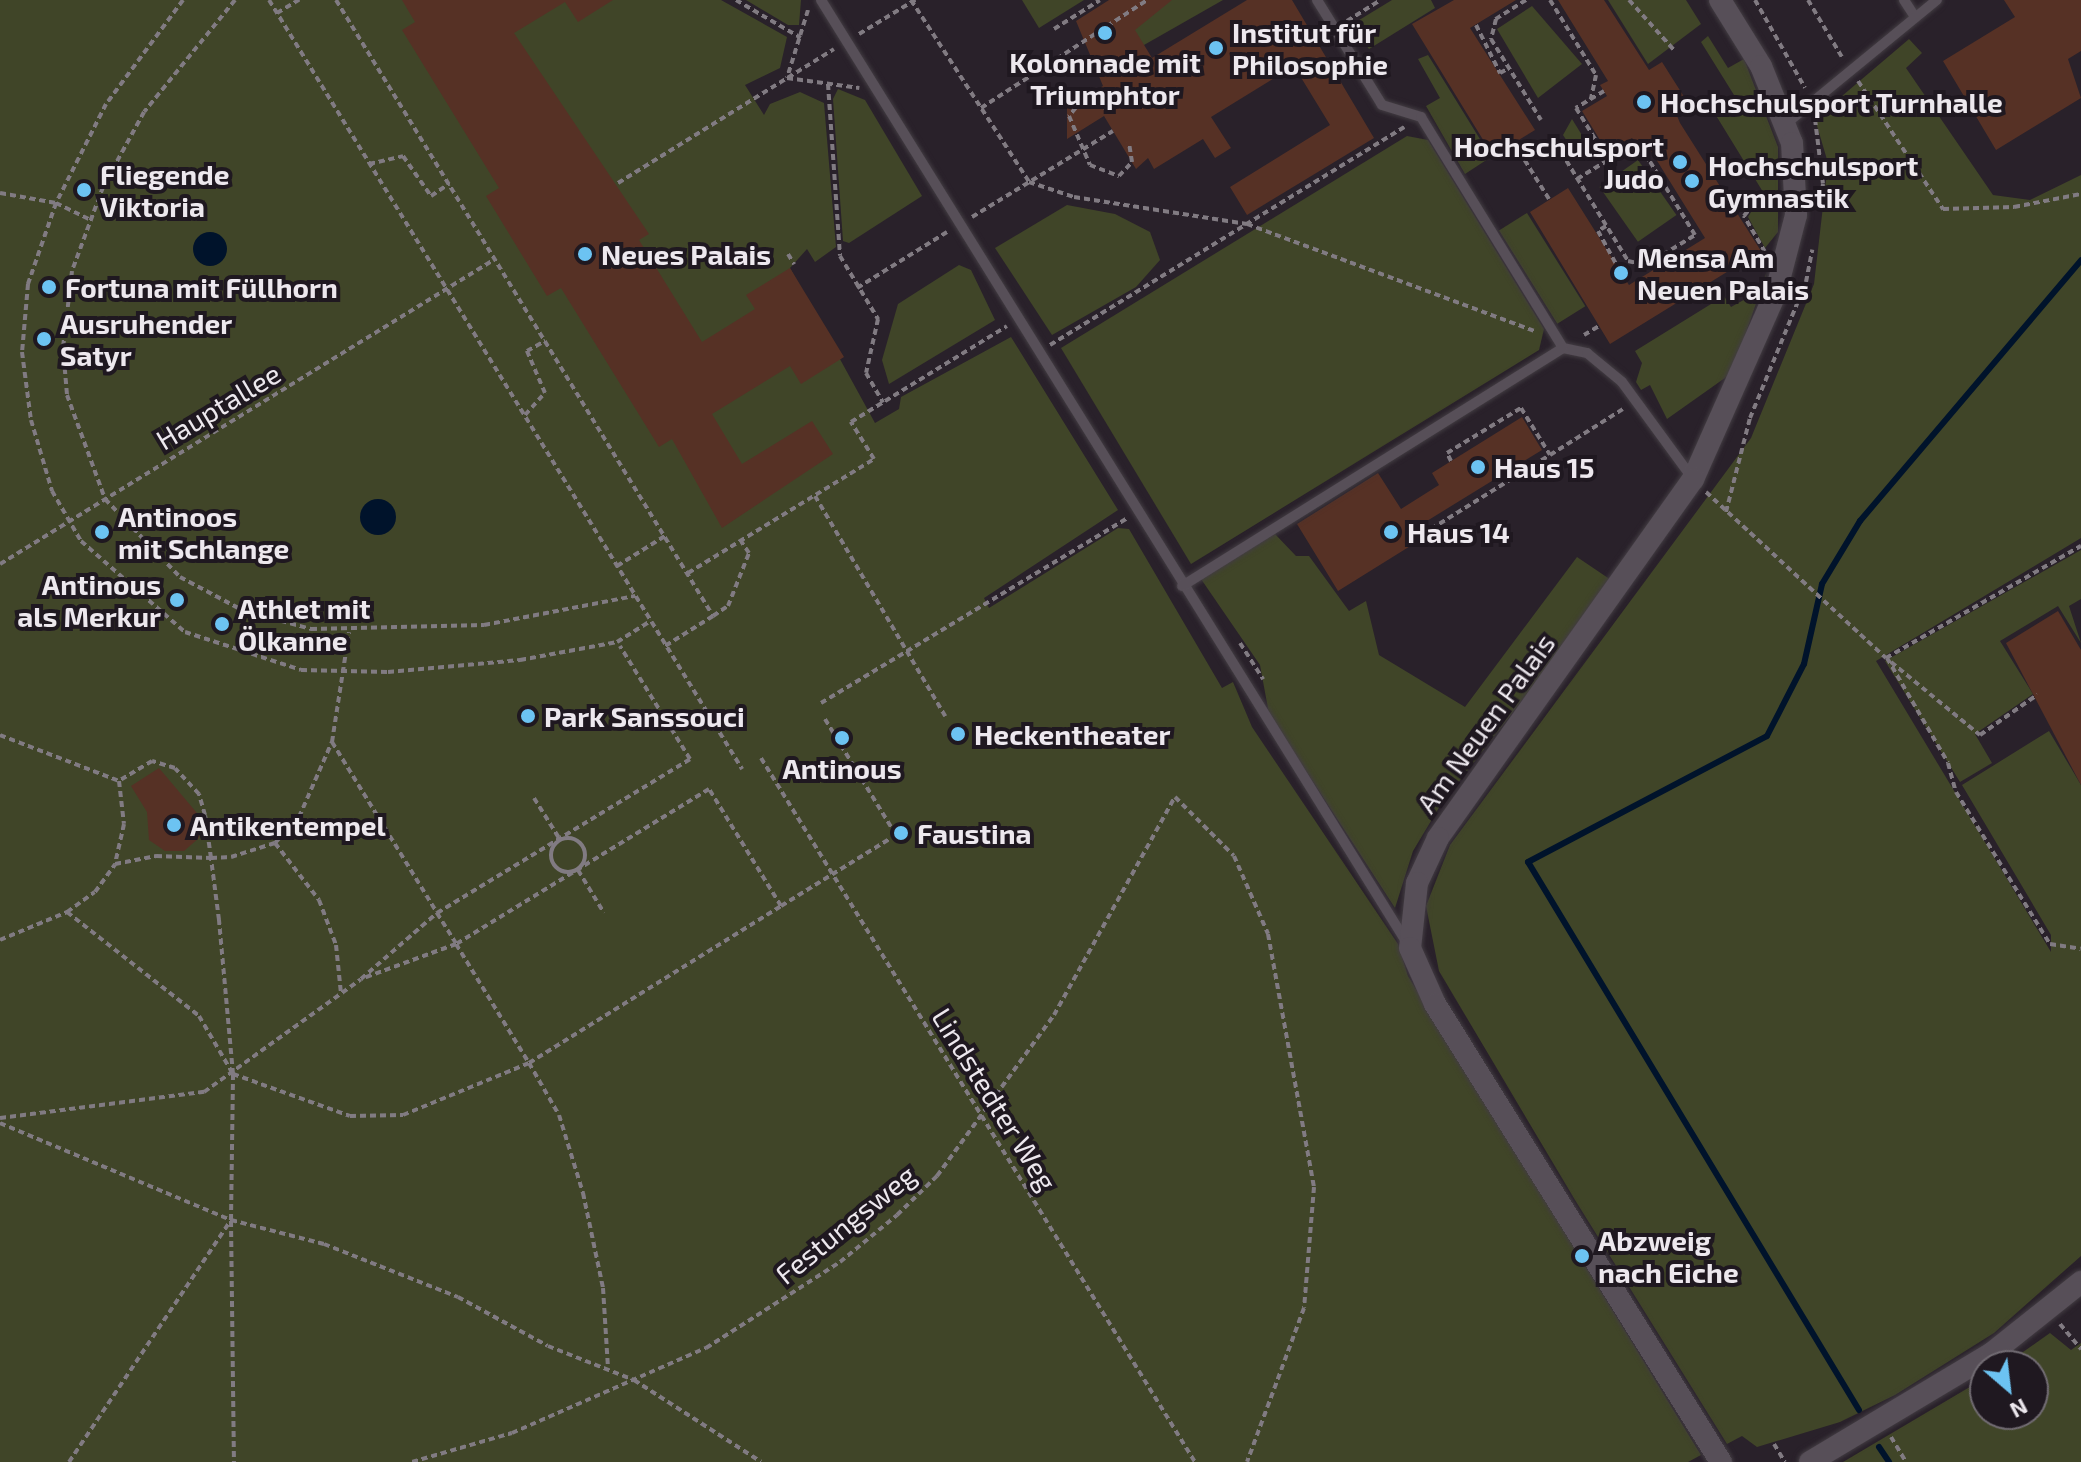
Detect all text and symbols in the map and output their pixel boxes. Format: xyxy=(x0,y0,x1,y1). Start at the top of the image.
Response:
place label: Institut für Philosophie xyxy=(1232,15,1388,81)
marker: Kolonnade mit Triumphtor xyxy=(1096,24,1114,42)
marker: Institut für Philosophie xyxy=(1207,39,1225,57)
place label: Kolonnade mit Triumphtor xyxy=(1009,45,1201,111)
place label: Hochschulsport Turnhalle xyxy=(1660,85,2003,119)
marker: Hochschulsport Turnhalle xyxy=(1635,93,1653,111)
place label: Hochschulsport Judo xyxy=(1454,129,1664,195)
place label: Hochschulsport Gymnastik xyxy=(1708,148,1918,214)
marker: Hochschulsport Judo xyxy=(1671,153,1689,171)
place label: Fliegende Viktoria xyxy=(100,157,230,223)
marker: Hochschulsport Gymnastik xyxy=(1683,172,1701,190)
marker: Fliegende Viktoria xyxy=(75,181,93,199)
place label: Neues Palais xyxy=(601,237,771,271)
place label: Mensa Am Neuen Palais xyxy=(1637,240,1809,306)
marker: Neues Palais xyxy=(576,245,594,263)
marker: Mensa Am Neuen Palais xyxy=(1612,264,1630,282)
place label: Fortuna mit Füllhorn xyxy=(65,270,338,304)
marker: Fortuna mit Füllhorn xyxy=(40,278,58,296)
place label: Ausruhender Satyr xyxy=(60,306,232,372)
marker: Ausruhender Satyr xyxy=(35,330,53,348)
street label: Hauptallee xyxy=(150,356,286,456)
place label: Haus 15 xyxy=(1494,450,1594,484)
marker: Haus 15 xyxy=(1469,458,1487,476)
place label: Antinoos mit Schlange xyxy=(118,499,289,565)
place label: Haus 14 xyxy=(1407,515,1510,549)
marker: Antinoos mit Schlange xyxy=(93,523,111,541)
marker: Haus 14 xyxy=(1382,523,1400,541)
place label: Antinous als Merkur xyxy=(17,567,161,633)
marker: Antinous als Merkur xyxy=(168,591,186,609)
place label: Athlet mit Ölkanne xyxy=(238,591,371,657)
marker: Athlet mit Ölkanne xyxy=(213,615,231,633)
street label: Am Neuen Palais xyxy=(1409,627,1561,819)
place label: Park Sanssouci xyxy=(544,699,745,733)
marker: Park Sanssouci xyxy=(519,707,537,725)
place label: Heckentheater xyxy=(974,717,1170,751)
marker: Heckentheater xyxy=(949,725,967,743)
marker: Antinous xyxy=(833,729,851,747)
place label: Antinous xyxy=(782,751,902,785)
place label: Antikentempel xyxy=(190,808,386,842)
marker: Antikentempel xyxy=(165,816,183,834)
place label: Faustina xyxy=(917,816,1031,850)
marker: Faustina xyxy=(892,824,910,842)
street label: Lindstedter Weg xyxy=(925,1001,1065,1197)
street label: Festungsweg xyxy=(768,1157,922,1291)
place label: Abzweig nach Eiche xyxy=(1598,1223,1739,1289)
marker: Abzweig nach Eiche xyxy=(1573,1247,1591,1265)
north arrow xyxy=(1969,1350,2049,1430)
text: N xyxy=(2006,1394,2032,1425)

